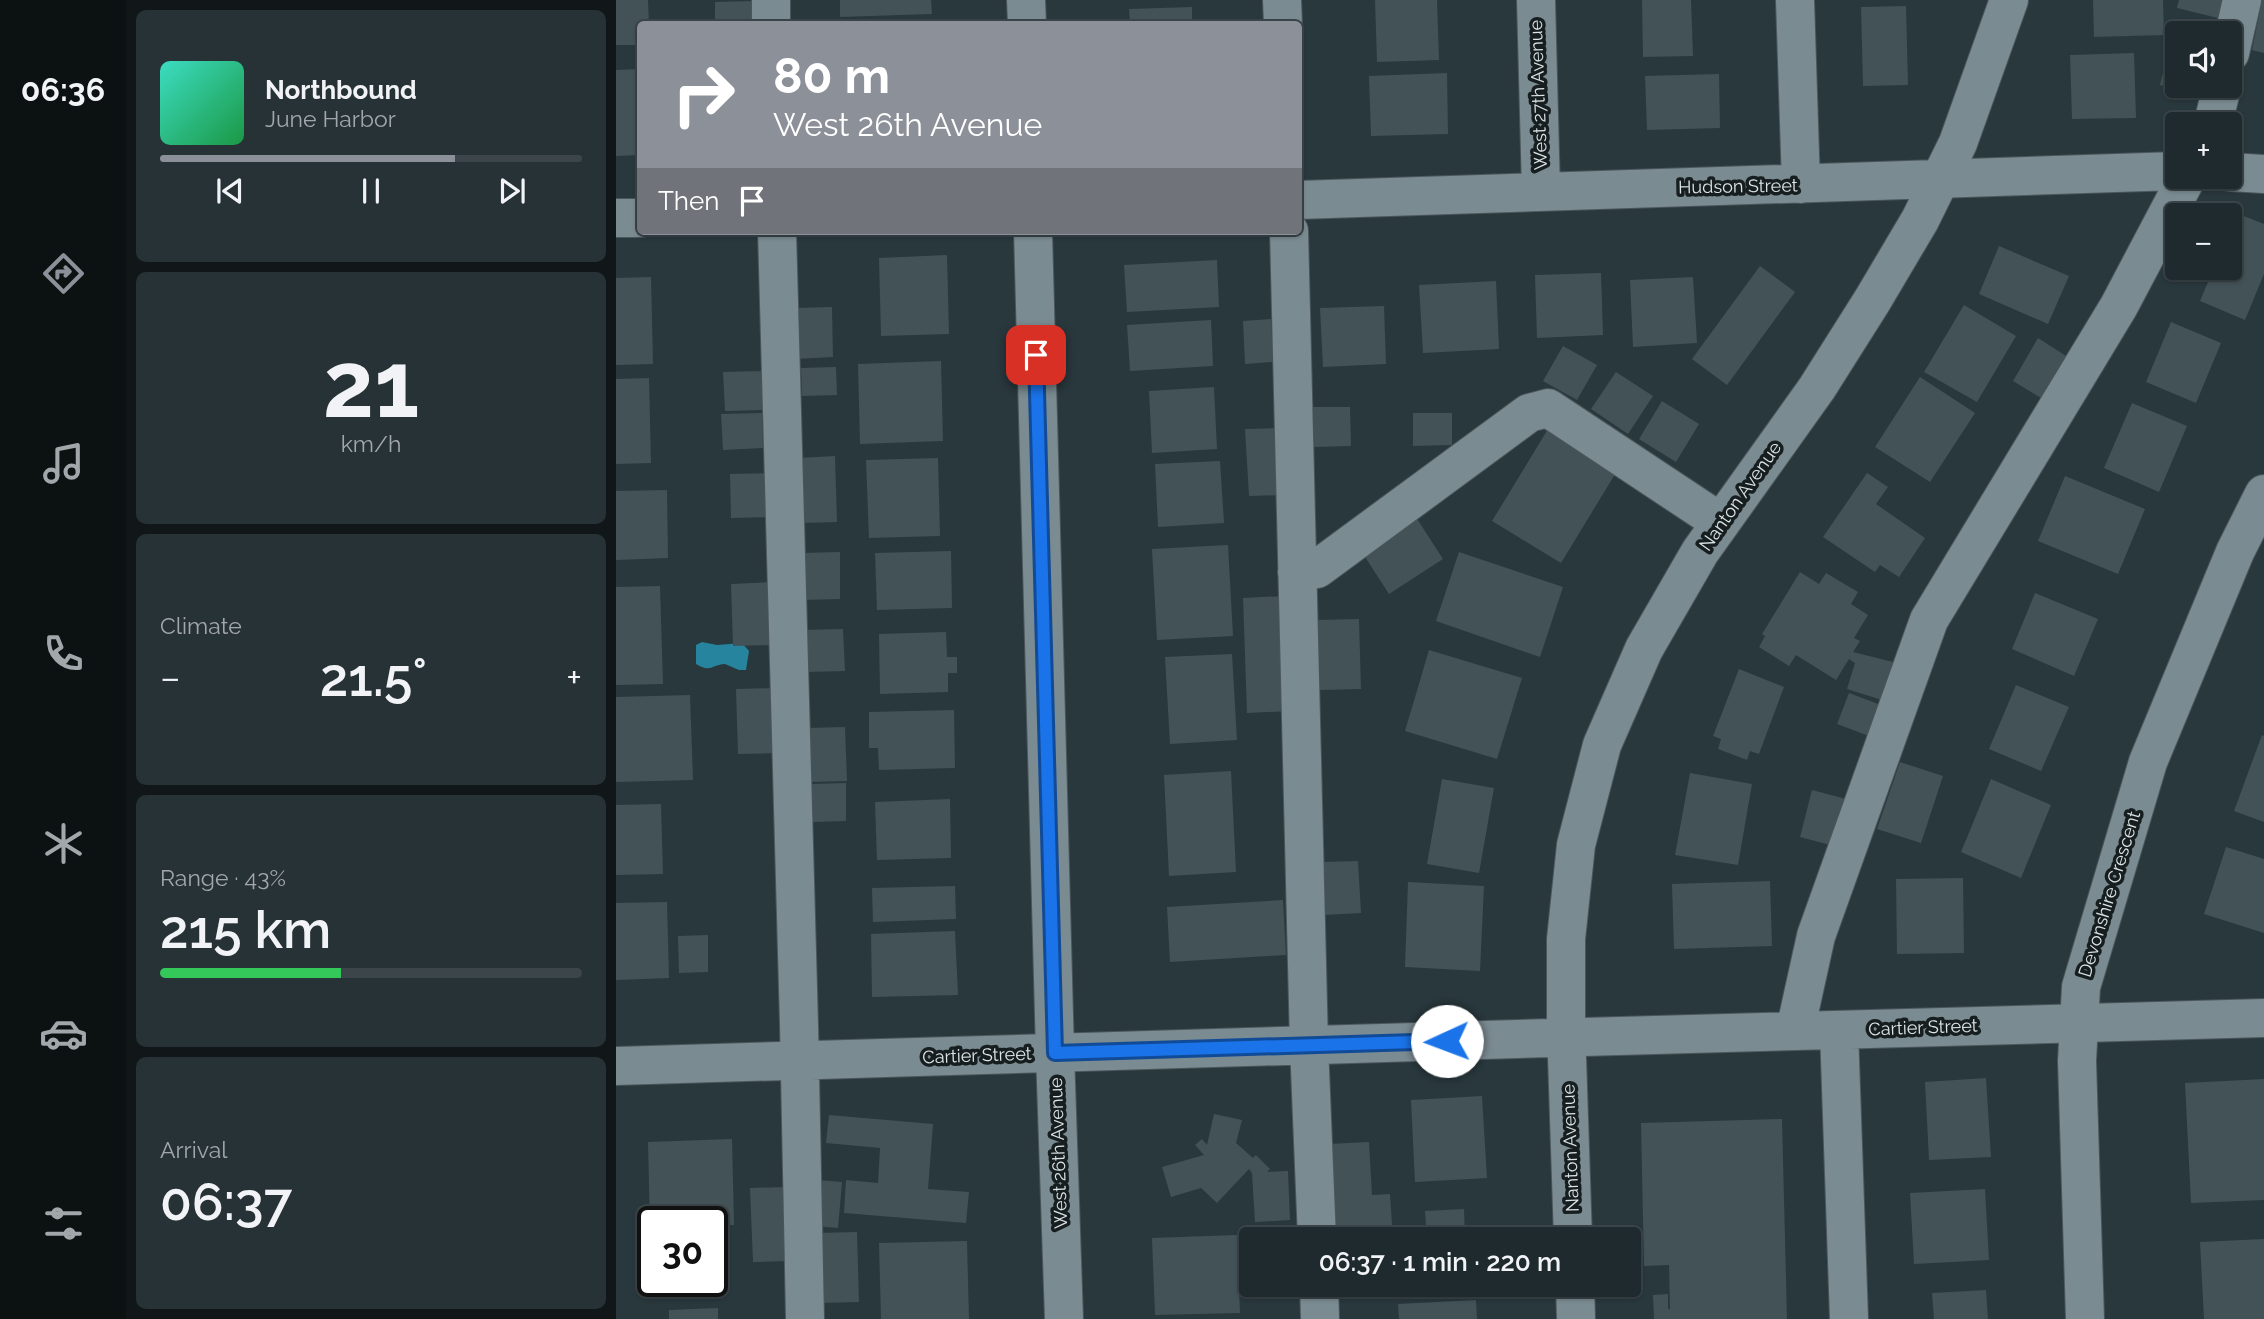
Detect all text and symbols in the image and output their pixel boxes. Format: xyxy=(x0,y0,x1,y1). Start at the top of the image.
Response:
street label: West 27th Avenue xyxy=(1525,19,1551,170)
map controls xyxy=(2165,21,2242,280)
button: sound xyxy=(2165,21,2242,98)
text: 80 m xyxy=(773,47,890,104)
icon: right xyxy=(658,49,749,140)
text: 06:36 xyxy=(21,71,105,108)
text: Northbound xyxy=(265,75,417,105)
text: June Harbor xyxy=(265,105,396,132)
text: West 26th Avenue xyxy=(773,106,1042,143)
button: + xyxy=(2165,112,2242,189)
icon: previous xyxy=(211,172,249,210)
icon: pause xyxy=(352,172,390,210)
icon: next xyxy=(493,172,531,210)
street label: Hudson Street xyxy=(1678,174,1798,198)
icon: arrive xyxy=(733,182,771,220)
text: Then xyxy=(658,186,719,216)
button: − xyxy=(2165,203,2242,280)
icon: directions xyxy=(39,249,88,298)
pin xyxy=(1006,325,1066,385)
text: 21 xyxy=(323,331,419,438)
icon: arrive xyxy=(1017,336,1055,374)
text: km/h xyxy=(341,430,401,457)
street label: Nanton Avenue xyxy=(1695,437,1786,555)
icon: music xyxy=(39,439,88,488)
text: Climate xyxy=(160,612,242,639)
icon: phone xyxy=(39,629,88,678)
text: 21.5° xyxy=(320,647,427,708)
text: − xyxy=(160,655,180,700)
text: + xyxy=(566,655,582,700)
street label: Devonshire Crescent xyxy=(2074,809,2144,979)
icon: climate xyxy=(39,819,88,868)
text: Range · 43% xyxy=(160,864,286,891)
text: 215 km xyxy=(160,899,331,960)
position arrow xyxy=(1410,1004,1484,1078)
icon: car xyxy=(39,1009,88,1058)
street label: Cartier Street xyxy=(1868,1015,1978,1039)
street label: Cartier Street xyxy=(922,1043,1032,1067)
street label: West 26th Avenue xyxy=(1045,1077,1071,1229)
street label: Nanton Avenue xyxy=(1557,1083,1583,1212)
text: Arrival xyxy=(160,1136,227,1163)
text: 06:37 xyxy=(160,1171,292,1232)
icon: filters xyxy=(39,1199,88,1248)
speed limit sign: 30 xyxy=(637,1206,728,1297)
text: 06:37 · 1 min · 220 m xyxy=(1319,1247,1561,1277)

